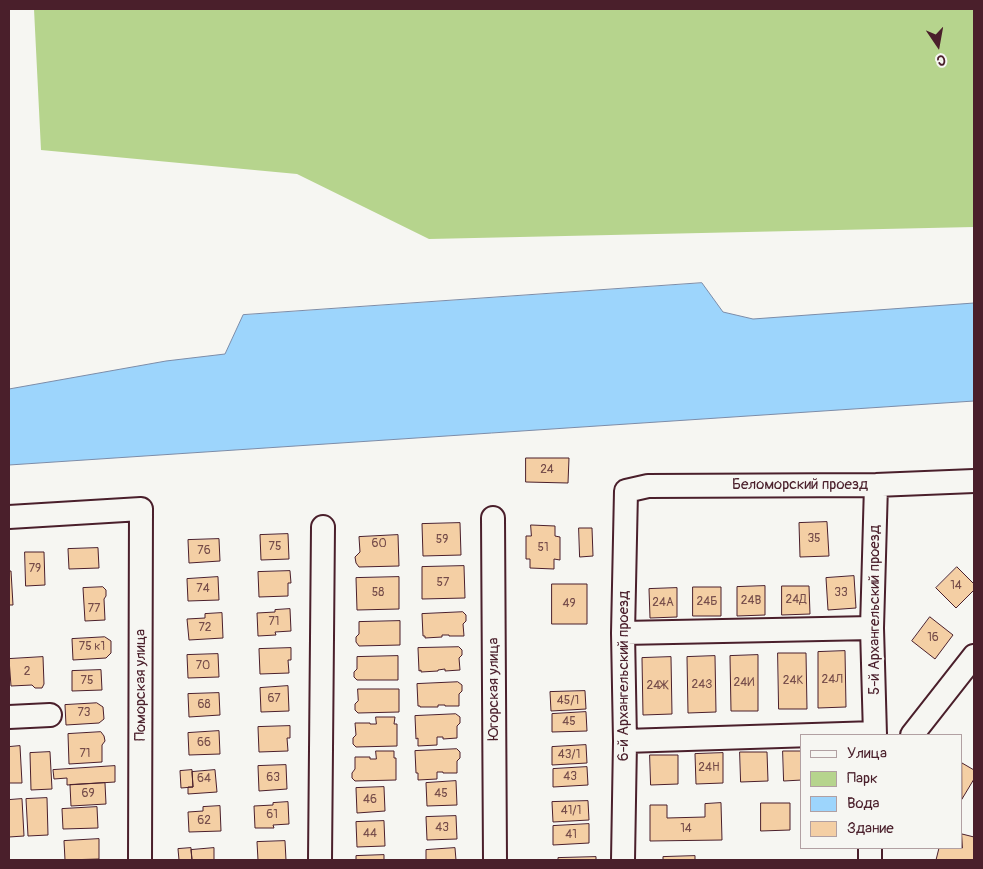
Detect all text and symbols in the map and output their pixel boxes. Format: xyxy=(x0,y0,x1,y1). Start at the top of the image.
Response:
north arrow xyxy=(913,20,963,70)
text: С xyxy=(935,51,947,69)
house number: 24 xyxy=(540,463,554,477)
street label: Беломорский проезд xyxy=(732,476,868,494)
street label: 5-й Архангельский проезд xyxy=(866,525,884,695)
house number: 35 xyxy=(807,532,821,546)
house number: 59 xyxy=(436,533,448,547)
house number: 60 xyxy=(371,537,387,551)
house number: 75 xyxy=(269,540,281,554)
house number: 51 xyxy=(537,541,549,555)
house number: 76 xyxy=(197,544,211,558)
house number: 79 xyxy=(29,562,41,576)
house number: 57 xyxy=(437,576,449,590)
house number: 14 xyxy=(950,579,962,593)
house number: 74 xyxy=(196,582,210,596)
house number: 58 xyxy=(372,586,384,600)
house number: 33 xyxy=(834,586,848,600)
street label: 6-й Архангельский проезд xyxy=(615,591,633,761)
house number: 24Д xyxy=(786,593,806,607)
house number: 24В xyxy=(741,594,761,608)
house number: 24Б xyxy=(697,595,717,609)
house number: 24А xyxy=(652,596,674,610)
house number: 49 xyxy=(562,597,576,611)
house number: 77 xyxy=(88,602,100,616)
house number: 71 xyxy=(268,615,280,629)
house number: 72 xyxy=(198,621,212,635)
street label: Поморская улица xyxy=(132,629,150,741)
house number: 16 xyxy=(927,631,939,645)
street label: Югорская улица xyxy=(485,637,503,741)
house number: 75 к1 xyxy=(79,640,105,654)
house number: 70 xyxy=(196,659,210,673)
house number: 2 xyxy=(24,665,30,679)
house number: 24Л xyxy=(822,673,842,687)
house number: 75 xyxy=(81,674,93,688)
house number: 24К xyxy=(783,674,803,688)
house number: 24И xyxy=(734,676,754,690)
house number: 24З xyxy=(692,678,712,692)
house number: 24Ж xyxy=(647,679,667,693)
house number: 67 xyxy=(267,692,281,706)
house number: 45/1 xyxy=(557,694,579,708)
house number: 68 xyxy=(197,698,211,712)
house number: 73 xyxy=(77,706,91,720)
house number: 45 xyxy=(562,715,576,729)
legend xyxy=(800,734,963,849)
house number: 66 xyxy=(197,736,211,750)
text: Улица xyxy=(847,744,887,763)
house number: 71 xyxy=(79,747,91,761)
house number: 43/1 xyxy=(558,748,580,762)
house number: 24Н xyxy=(698,761,720,775)
text: Парк xyxy=(847,769,878,788)
house number: 43 xyxy=(563,770,577,784)
house number: 63 xyxy=(266,771,280,785)
house number: 64 xyxy=(197,772,211,786)
house number: 69 xyxy=(81,787,95,801)
house number: 45 xyxy=(434,787,448,801)
house number: 46 xyxy=(363,793,377,807)
text: Вода xyxy=(847,794,880,813)
house number: 41/1 xyxy=(561,804,581,818)
house number: 61 xyxy=(266,808,278,822)
house number: 62 xyxy=(197,814,211,828)
text: Здание xyxy=(847,819,894,838)
house number: 43 xyxy=(435,821,449,835)
house number: 14 xyxy=(680,822,692,836)
house number: 44 xyxy=(363,827,377,841)
house number: 41 xyxy=(565,828,577,842)

